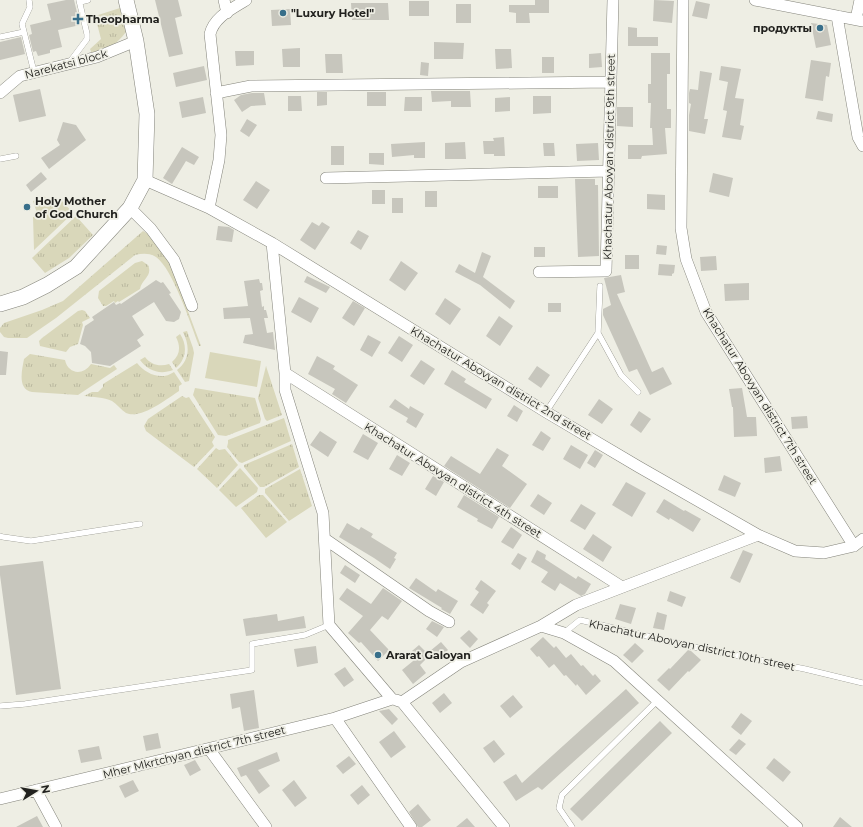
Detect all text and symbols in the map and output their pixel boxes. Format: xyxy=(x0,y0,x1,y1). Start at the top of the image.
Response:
place label: "Luxury Hotel" xyxy=(291,6,374,20)
marker: "Luxury Hotel" xyxy=(278,8,288,18)
place label: Theopharma xyxy=(86,12,160,26)
marker: Theopharma xyxy=(73,14,83,24)
place label: продукты xyxy=(753,21,812,35)
marker: продукты xyxy=(815,23,825,33)
street label: Narekatsi block xyxy=(23,46,109,82)
street label: Khachatur Abovyan district 9th street xyxy=(600,53,618,260)
place label: Holy Mother of God Church xyxy=(35,194,118,221)
marker: Holy Mother of God Church xyxy=(22,202,32,212)
street label: Khachatur Abovyan district 7th street xyxy=(700,305,821,487)
street label: Khachatur Abovyan district 2nd street xyxy=(408,323,594,443)
street label: Khachatur Abovyan district 4th street xyxy=(362,419,545,541)
street label: Khachatur Abovyan district 10th street xyxy=(588,616,797,674)
place label: Ararat Galoyan xyxy=(385,648,471,662)
marker: Ararat Galoyan xyxy=(373,650,383,660)
street label: Mher Mkrtchyan district 7th street xyxy=(101,722,287,781)
north arrow xyxy=(16,771,56,811)
text: N xyxy=(38,783,54,795)

